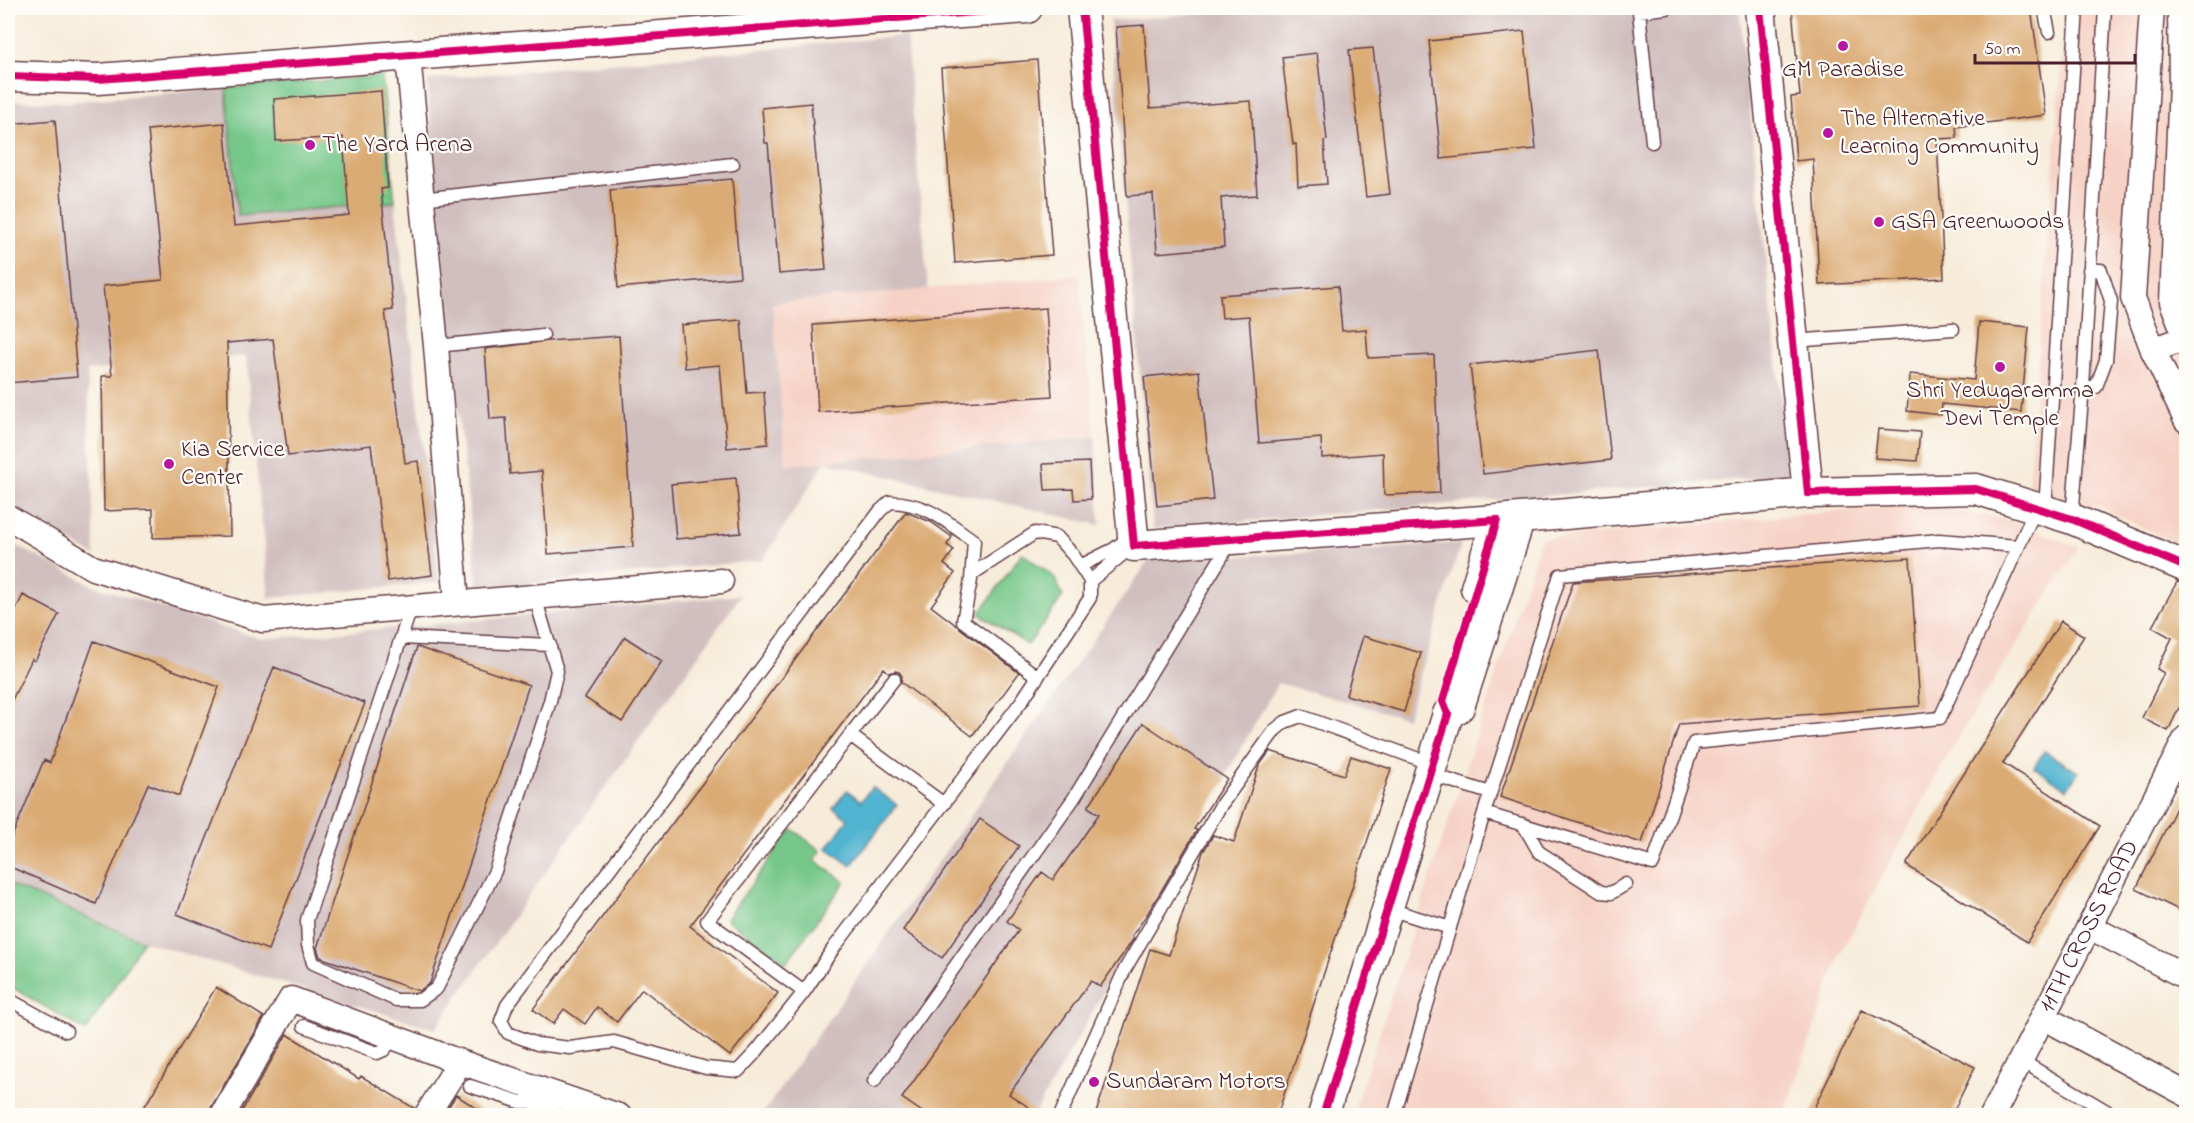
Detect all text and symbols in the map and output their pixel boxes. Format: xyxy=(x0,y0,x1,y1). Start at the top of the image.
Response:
scale bar xyxy=(1975,27,2136,65)
text: 50 m xyxy=(1984,37,2021,63)
marker: GM Paradise xyxy=(1836,39,1850,53)
place label: GM Paradise xyxy=(1782,53,1904,88)
place label: The Alternative Learning Community xyxy=(1840,102,2039,166)
marker: The Alternative Learning Community xyxy=(1821,126,1835,140)
place label: The Yard Arena xyxy=(322,128,473,163)
marker: The Yard Arena xyxy=(303,138,317,152)
place label: GSA Greenwoods xyxy=(1891,205,2064,240)
marker: GSA Greenwoods xyxy=(1872,215,1886,229)
marker: Shri Yedugaramma Devi Temple xyxy=(1993,360,2007,374)
place label: Shri Yedugaramma Devi Temple xyxy=(1906,374,2094,437)
place label: Kia Service Center xyxy=(181,433,285,496)
marker: Kia Service Center xyxy=(162,457,176,471)
street label: 11TH CROSS ROAD xyxy=(2030,834,2148,1019)
place label: Sundaram Motors xyxy=(1106,1065,1286,1100)
marker: Sundaram Motors xyxy=(1087,1075,1101,1089)

